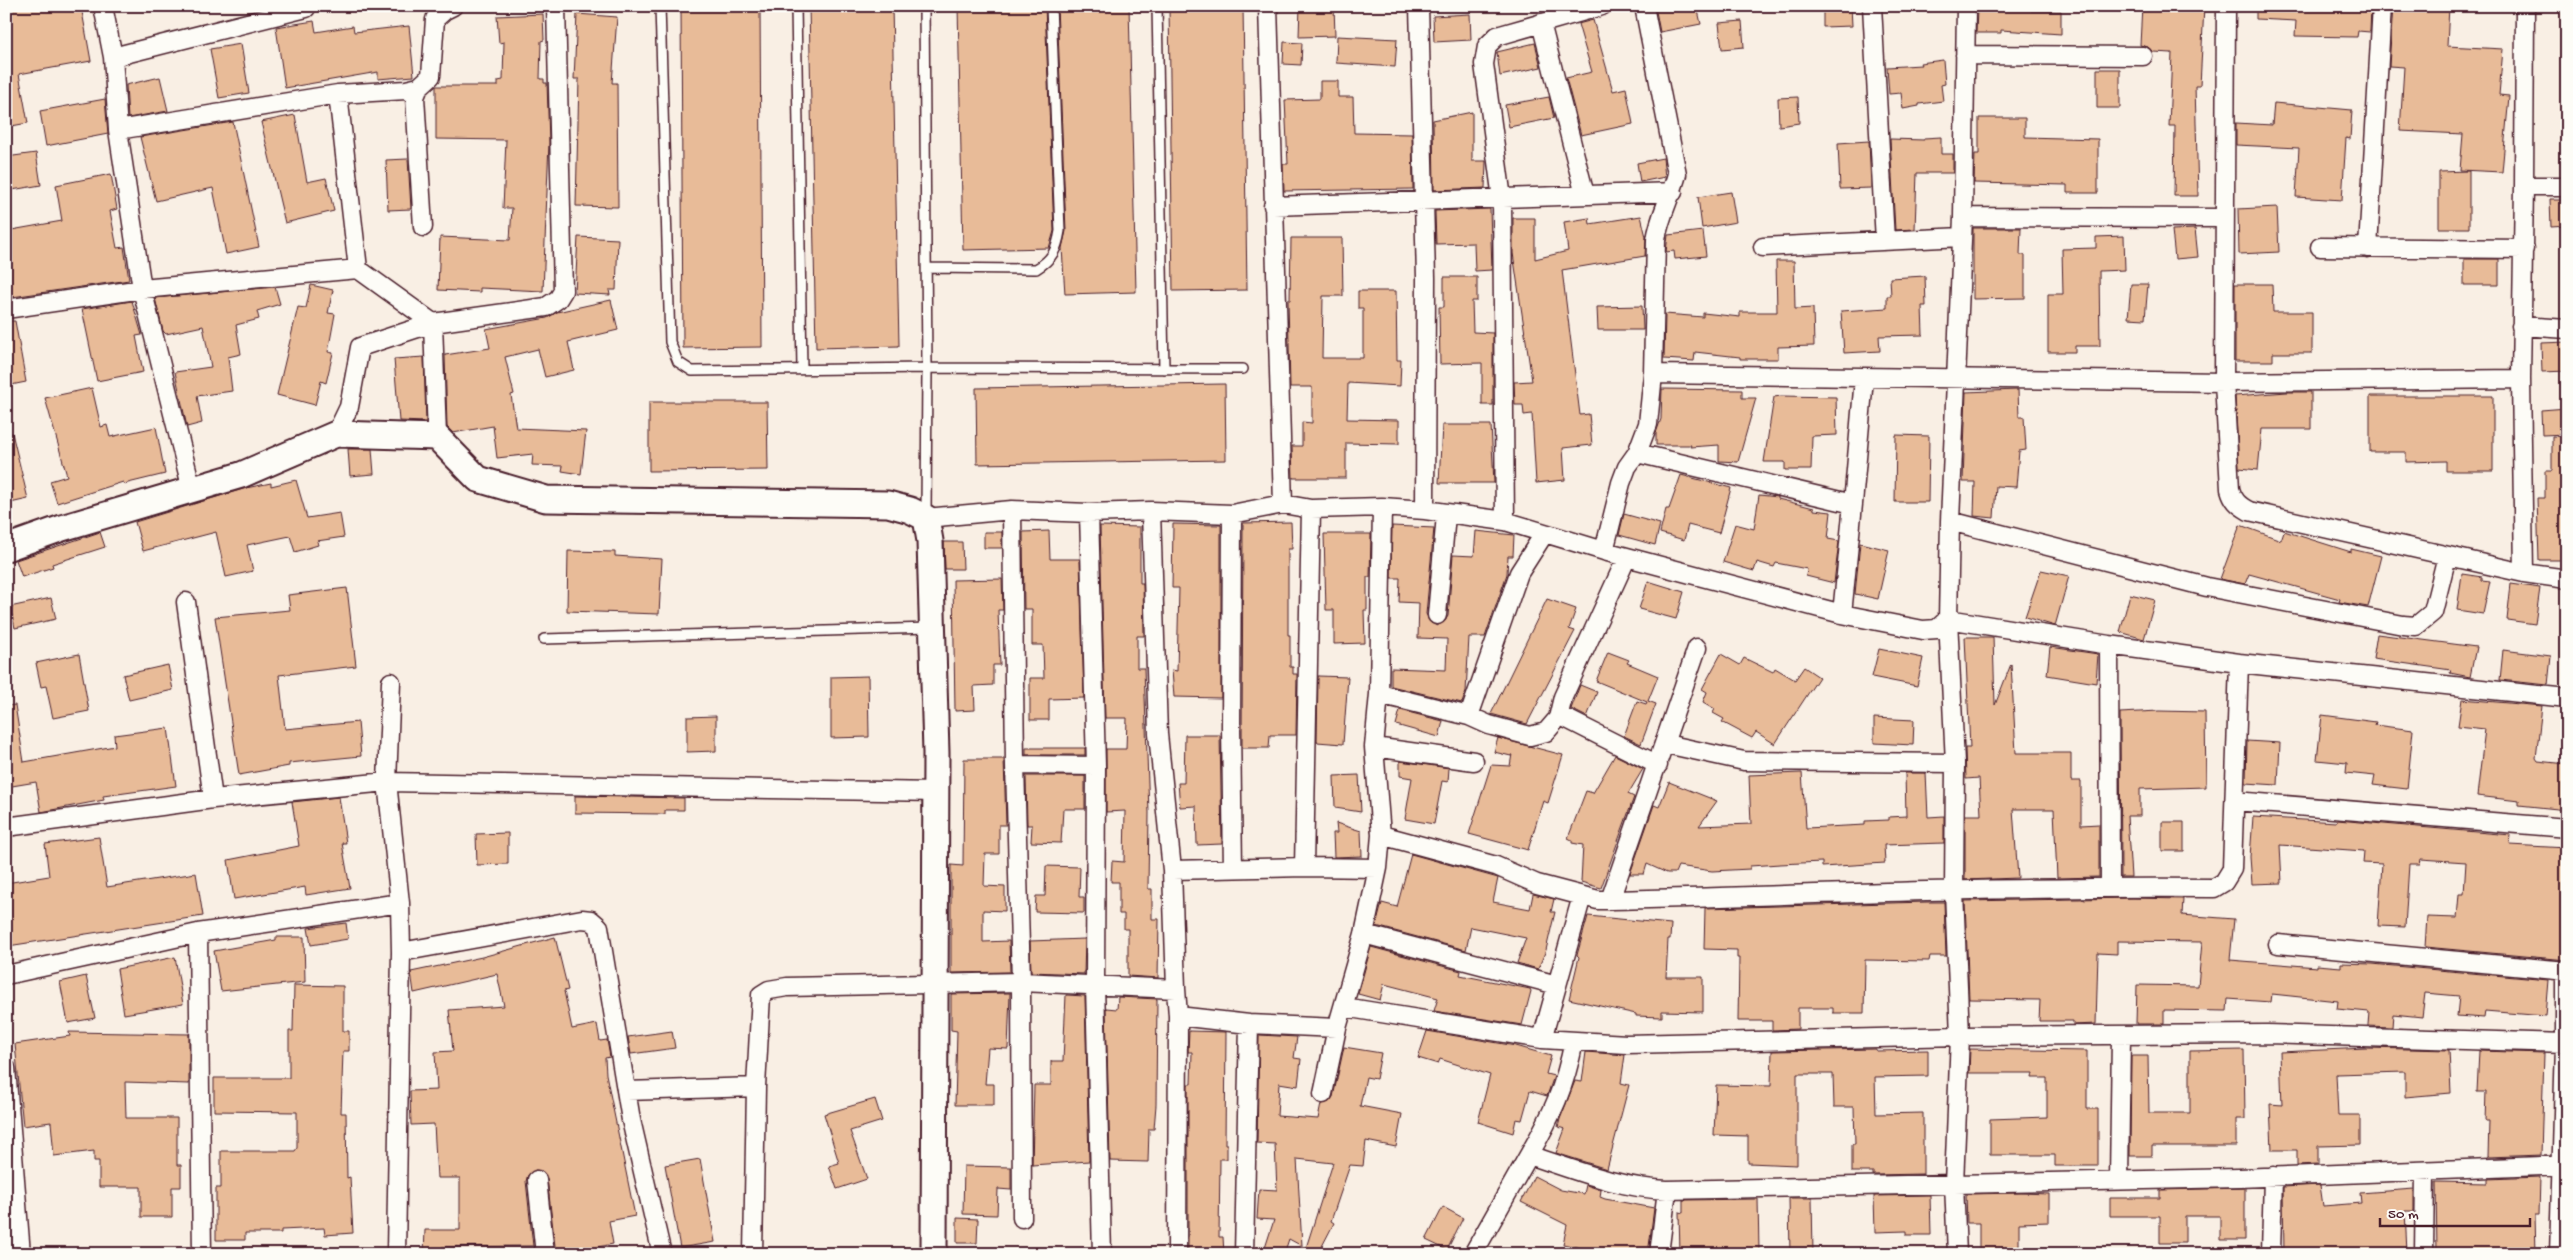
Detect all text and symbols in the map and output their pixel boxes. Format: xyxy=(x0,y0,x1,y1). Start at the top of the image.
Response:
scale bar xyxy=(2380,1195,2530,1227)
text: 50 m xyxy=(2388,1206,2419,1224)

